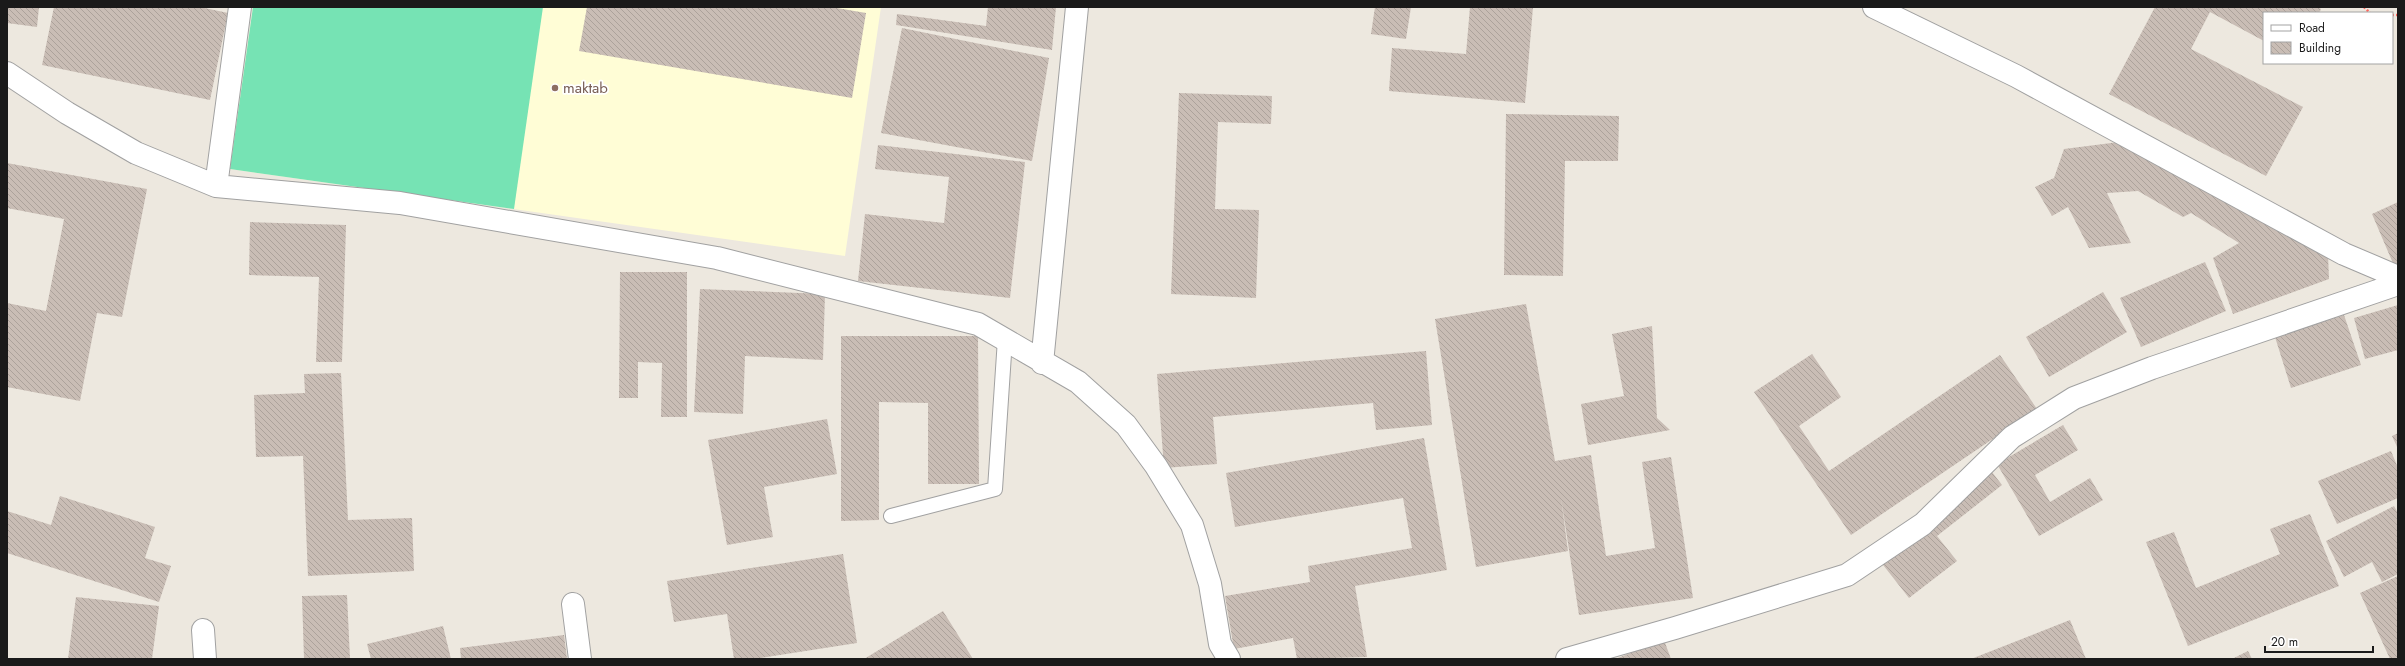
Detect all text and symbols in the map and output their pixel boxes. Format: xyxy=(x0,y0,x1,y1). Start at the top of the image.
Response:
legend xyxy=(2263,12,2393,64)
text: Road xyxy=(2299,19,2325,37)
text: Building xyxy=(2299,39,2341,57)
place label: maktab xyxy=(563,77,608,99)
marker: maktab xyxy=(550,83,560,93)
scale bar xyxy=(2265,628,2373,654)
text: 20 m xyxy=(2271,633,2298,651)

